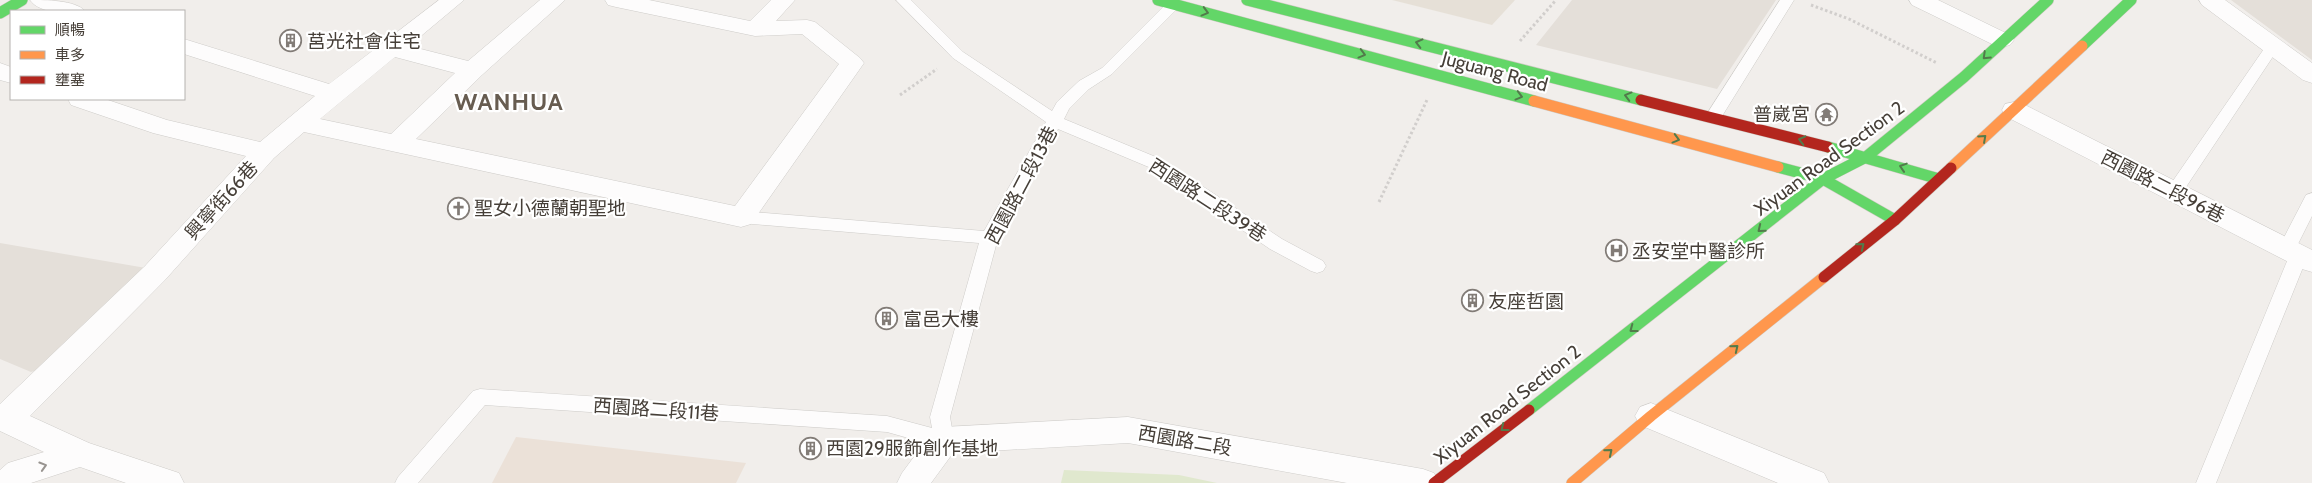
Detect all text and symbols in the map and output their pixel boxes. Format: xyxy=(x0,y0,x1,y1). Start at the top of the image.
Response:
one-way arrow xyxy=(1200,7,1208,17)
legend xyxy=(10,10,185,100)
text: 順暢 xyxy=(55,21,85,39)
building icon: 莒光社會住宅 xyxy=(279,29,303,53)
place label: 莒光社會住宅 xyxy=(307,30,421,53)
one-way arrow xyxy=(1415,38,1424,49)
text: 車多 xyxy=(55,46,85,64)
street label: Juguang Road xyxy=(1438,46,1550,97)
one-way arrow xyxy=(1358,48,1367,59)
one-way arrow xyxy=(1982,50,1991,59)
text: 壅塞 xyxy=(55,71,85,89)
district label: WANHUA xyxy=(454,87,564,116)
one-way arrow xyxy=(1515,90,1523,101)
one-way arrow xyxy=(1623,91,1632,102)
street label: Xiyuan Road Section 2 xyxy=(1750,96,1909,221)
temple icon: 普崴宮 xyxy=(1814,102,1838,126)
place label: 普崴宮 xyxy=(1753,103,1810,126)
street label: 西園路二段13巷 xyxy=(981,122,1062,248)
one-way arrow xyxy=(1671,133,1679,143)
one-way arrow xyxy=(1798,135,1807,146)
one-way arrow xyxy=(1977,135,1986,144)
street label: 西園路二段96巷 xyxy=(2097,145,2228,227)
street label: 西園路二段39巷 xyxy=(1145,154,1271,247)
street label: 興寧街66巷 xyxy=(180,156,263,244)
one-way arrow xyxy=(1899,162,1908,172)
church icon: 聖女小德蘭朝聖地 xyxy=(446,196,470,220)
place label: 聖女小德蘭朝聖地 xyxy=(474,197,626,220)
one-way arrow xyxy=(1757,223,1766,232)
hospital icon: 丞安堂中醫診所 xyxy=(1604,239,1628,263)
place label: 丞安堂中醫診所 xyxy=(1632,240,1765,263)
one-way arrow xyxy=(1856,243,1865,252)
building icon: 友座哲園 xyxy=(1460,289,1484,313)
place label: 友座哲園 xyxy=(1488,290,1564,313)
building icon: 富邑大樓 xyxy=(875,307,899,331)
place label: 富邑大樓 xyxy=(903,308,979,331)
one-way arrow xyxy=(1629,323,1639,332)
street label: Xiyuan Road Section 2 xyxy=(1429,340,1585,469)
one-way arrow xyxy=(1729,346,1738,354)
street label: 西園路二段11巷 xyxy=(592,394,720,425)
street label: 西園路二段 xyxy=(1136,421,1234,460)
one-way arrow xyxy=(1501,423,1510,431)
building icon: 西園29服飾創作基地 xyxy=(798,436,822,460)
place label: 西園29服飾創作基地 xyxy=(826,437,999,460)
one-way arrow xyxy=(1604,448,1613,457)
one-way arrow xyxy=(38,461,46,471)

